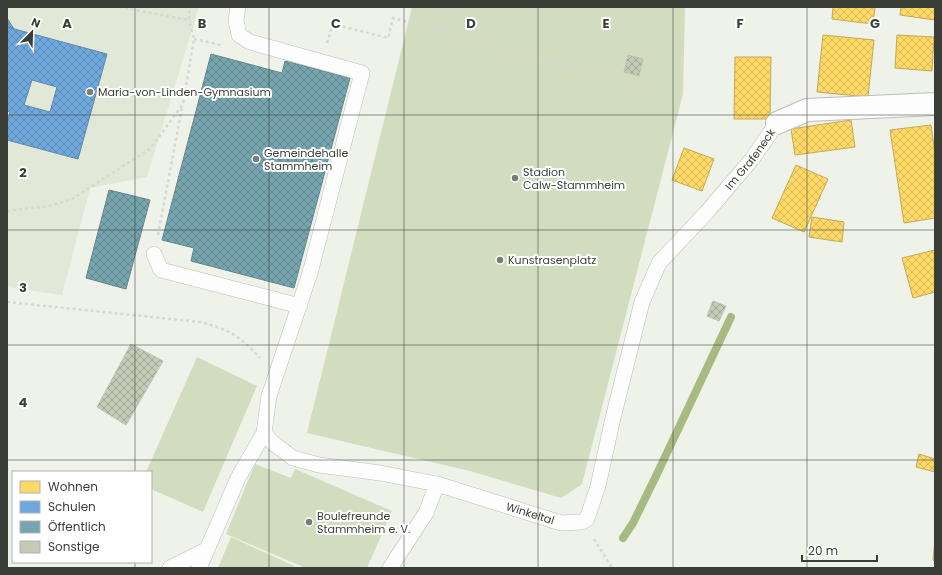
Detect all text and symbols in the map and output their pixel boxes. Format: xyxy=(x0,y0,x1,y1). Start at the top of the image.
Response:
north arrow xyxy=(12,12,52,52)
text: N xyxy=(29,14,43,32)
text: A xyxy=(62,14,72,33)
text: B xyxy=(198,14,207,33)
text: C xyxy=(331,14,341,33)
text: D xyxy=(466,14,476,33)
text: E xyxy=(602,14,610,33)
text: F xyxy=(736,14,744,33)
text: G xyxy=(870,14,880,33)
place label: Maria-von-Linden-Gymnasium xyxy=(98,84,271,100)
marker: Maria-von-Linden-Gymnasium xyxy=(85,87,95,97)
street label: Im Grafeneck xyxy=(721,125,779,193)
place label: Gemeindehalle Stammheim xyxy=(264,145,348,174)
marker: Gemeindehalle Stammheim xyxy=(251,154,261,164)
text: 2 xyxy=(19,163,27,182)
place label: Stadion Calw-Stammheim xyxy=(523,164,625,193)
marker: Stadion Calw-Stammheim xyxy=(510,173,520,183)
place label: Kunstrasenplatz xyxy=(508,252,596,268)
marker: Kunstrasenplatz xyxy=(495,255,505,265)
text: 3 xyxy=(19,278,27,297)
text: 4 xyxy=(19,393,28,412)
legend xyxy=(12,471,152,563)
text: Wohnen xyxy=(48,478,98,495)
text: Schulen xyxy=(48,498,96,515)
street label: Winkeltal xyxy=(504,498,556,528)
place label: Boulefreunde Stammheim e. V. xyxy=(317,508,410,537)
marker: Boulefreunde Stammheim e. V. xyxy=(304,517,314,527)
text: Öffentlich xyxy=(48,518,106,535)
scale bar xyxy=(802,537,877,563)
text: Sonstige xyxy=(48,538,100,555)
text: 20 m xyxy=(808,542,838,559)

